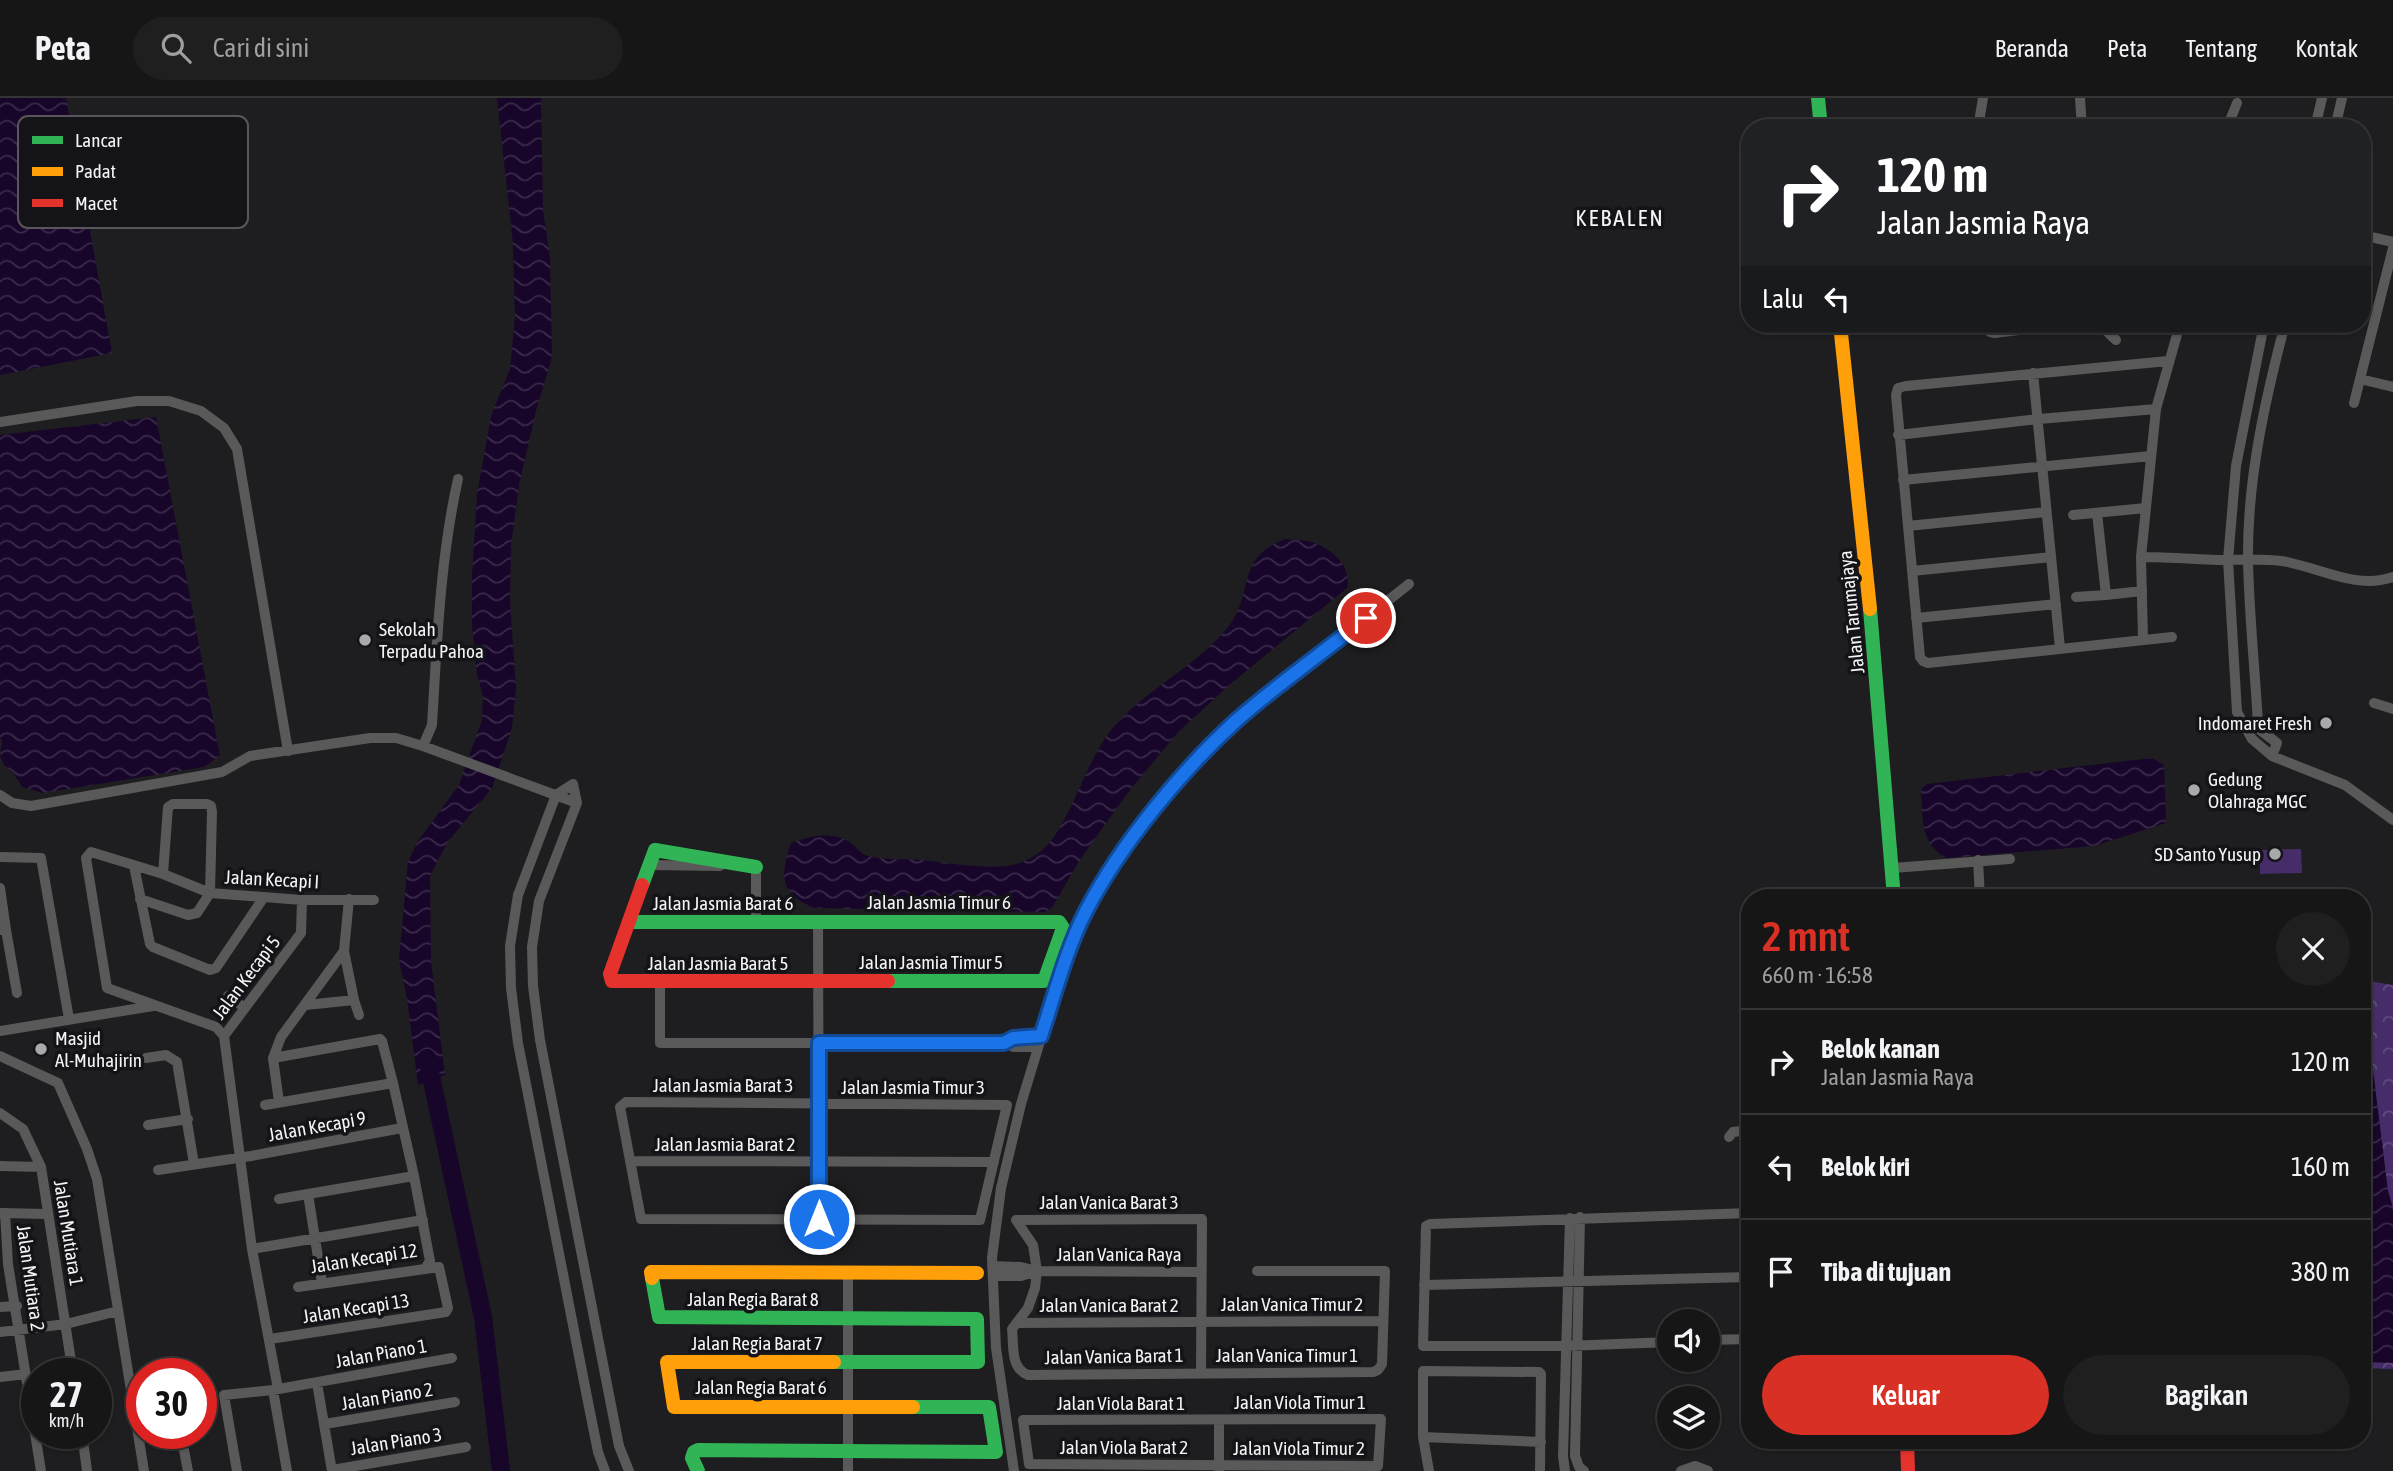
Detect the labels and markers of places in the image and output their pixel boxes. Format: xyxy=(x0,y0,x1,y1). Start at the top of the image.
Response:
pin xyxy=(1336,588,1396,648)
place label: Sekolah Terpadu Pahoa xyxy=(379,618,484,662)
marker: Sekolah Terpadu Pahoa xyxy=(357,632,373,648)
place label: Indomaret Fresh xyxy=(2198,712,2312,734)
marker: Indomaret Fresh xyxy=(2318,715,2334,731)
place label: Gedung Olahraga MGC xyxy=(2208,768,2307,812)
marker: Gedung Olahraga MGC xyxy=(2186,782,2202,798)
place label: SD Santo Yusup xyxy=(2154,843,2261,865)
marker: SD Santo Yusup xyxy=(2267,846,2283,862)
place label: Masjid Al-Muhajirin xyxy=(55,1027,142,1071)
marker: Masjid Al-Muhajirin xyxy=(33,1041,49,1057)

